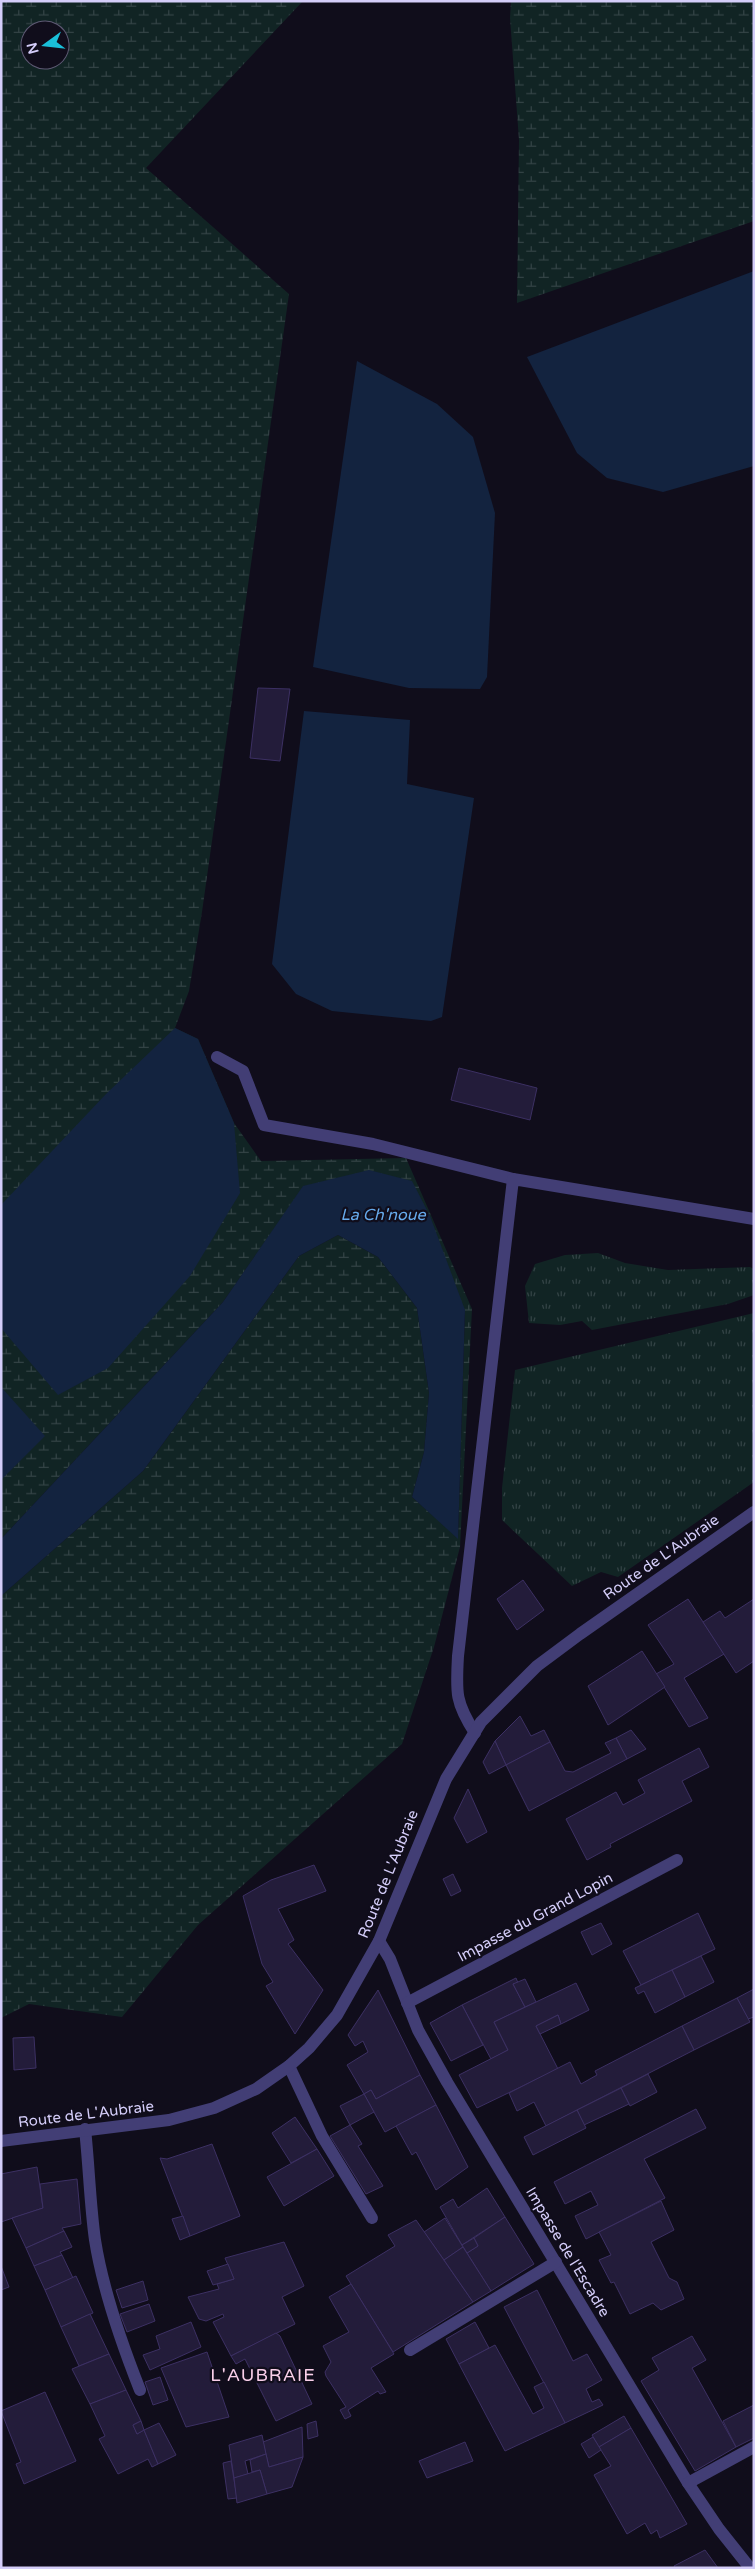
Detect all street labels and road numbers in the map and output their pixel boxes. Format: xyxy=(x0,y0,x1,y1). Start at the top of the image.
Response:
street label: Route de L'Aubraie xyxy=(600,1510,722,1604)
street label: Route de L'Aubraie xyxy=(354,1807,422,1941)
street label: Impasse du Grand Lopin xyxy=(454,1868,616,1966)
street label: Route de L'Aubraie xyxy=(17,2097,155,2131)
street label: Impasse de l'Escadre xyxy=(522,2184,614,2320)

